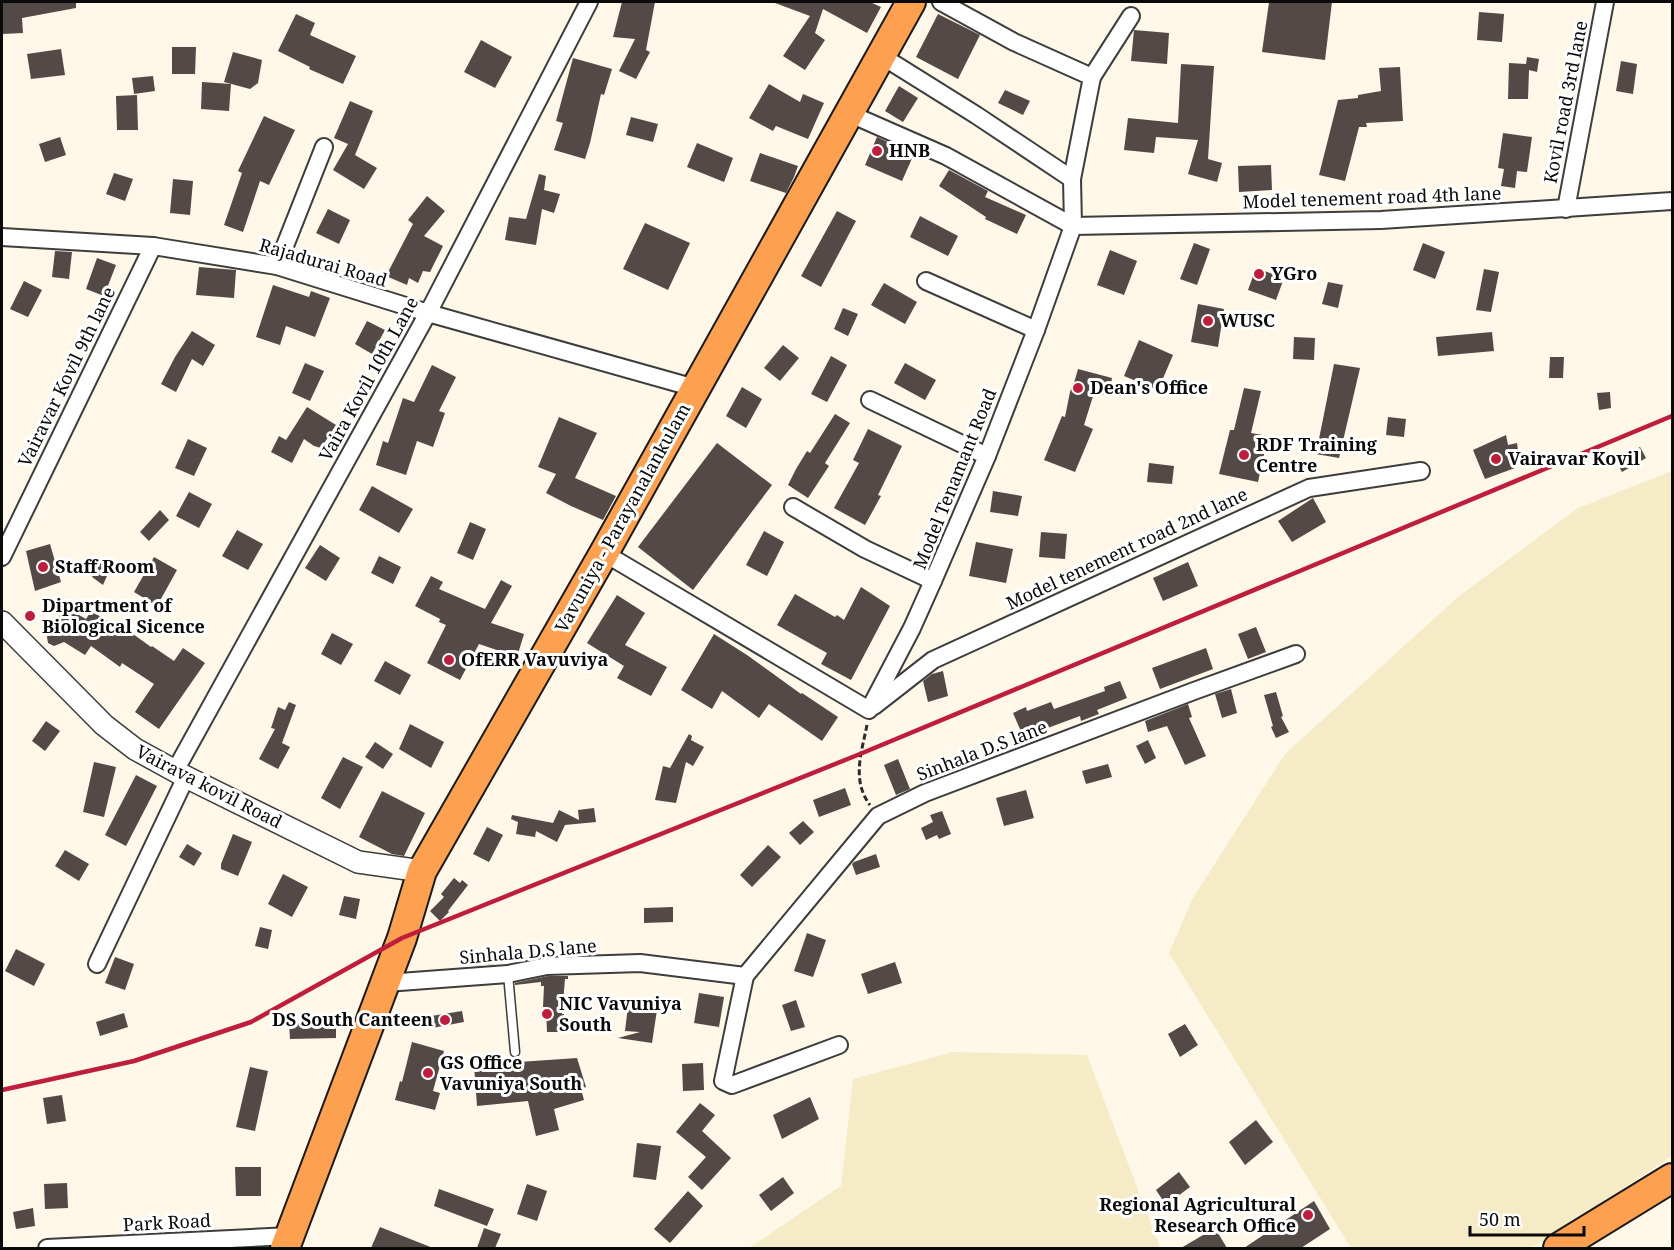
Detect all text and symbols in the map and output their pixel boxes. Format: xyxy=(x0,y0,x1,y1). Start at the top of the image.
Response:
street label: Kovil road 3rd lane xyxy=(1537,19,1593,185)
place label: HNB xyxy=(889,138,930,162)
marker: HNB xyxy=(870,144,884,158)
street label: Model tenement road 4th lane xyxy=(1242,180,1502,214)
street label: Rajadurai Road xyxy=(257,232,390,292)
place label: YGro xyxy=(1271,261,1317,285)
marker: YGro xyxy=(1252,267,1266,281)
street label: Vairavar Kovil 9th lane xyxy=(12,283,120,471)
street label: Vaira Kovil 10th Lane xyxy=(313,292,423,465)
place label: WUSC xyxy=(1220,308,1275,332)
marker: WUSC xyxy=(1201,314,1215,328)
place label: Dean's Office xyxy=(1090,375,1208,399)
marker: Dean's Office xyxy=(1071,381,1085,395)
street label: Model Tenamant Road xyxy=(907,385,1001,573)
street label: Vavuniya - Parayanalankulam xyxy=(549,399,695,636)
place label: RDF Training Centre xyxy=(1256,432,1378,477)
place label: Vairavar Kovil xyxy=(1508,446,1640,470)
marker: RDF Training Centre xyxy=(1237,448,1251,462)
marker: Vairavar Kovil xyxy=(1489,452,1503,466)
street label: Model tenement road 2nd lane xyxy=(1002,481,1251,615)
place label: Staff Room xyxy=(55,554,155,578)
marker: Staff Room xyxy=(36,560,50,574)
place label: Dipartment of Biological Sicence xyxy=(42,593,205,638)
marker: Dipartment of Biological Sicence xyxy=(23,609,37,623)
place label: OfERR Vavuviya xyxy=(461,647,608,671)
marker: OfERR Vavuviya xyxy=(442,653,456,667)
street label: Sinhala D.S lane xyxy=(913,714,1050,786)
street label: Vairava kovil Road xyxy=(132,739,287,833)
street label: Sinhala D.S lane xyxy=(458,933,598,969)
place label: NIC Vavuniya South xyxy=(559,991,682,1036)
place label: DS South Canteen xyxy=(272,1007,433,1031)
marker: NIC Vavuniya South xyxy=(540,1007,554,1021)
marker: DS South Canteen xyxy=(438,1013,452,1027)
place label: GS Office Vavuniya South xyxy=(440,1050,582,1095)
marker: GS Office Vavuniya South xyxy=(421,1066,435,1080)
place label: Regional Agricultural Research Office xyxy=(1099,1192,1297,1237)
scale bar xyxy=(1470,1199,1584,1237)
text: 50 m xyxy=(1479,1207,1521,1231)
street label: Park Road xyxy=(122,1208,212,1236)
marker: Regional Agricultural Research Office xyxy=(1301,1208,1315,1222)

